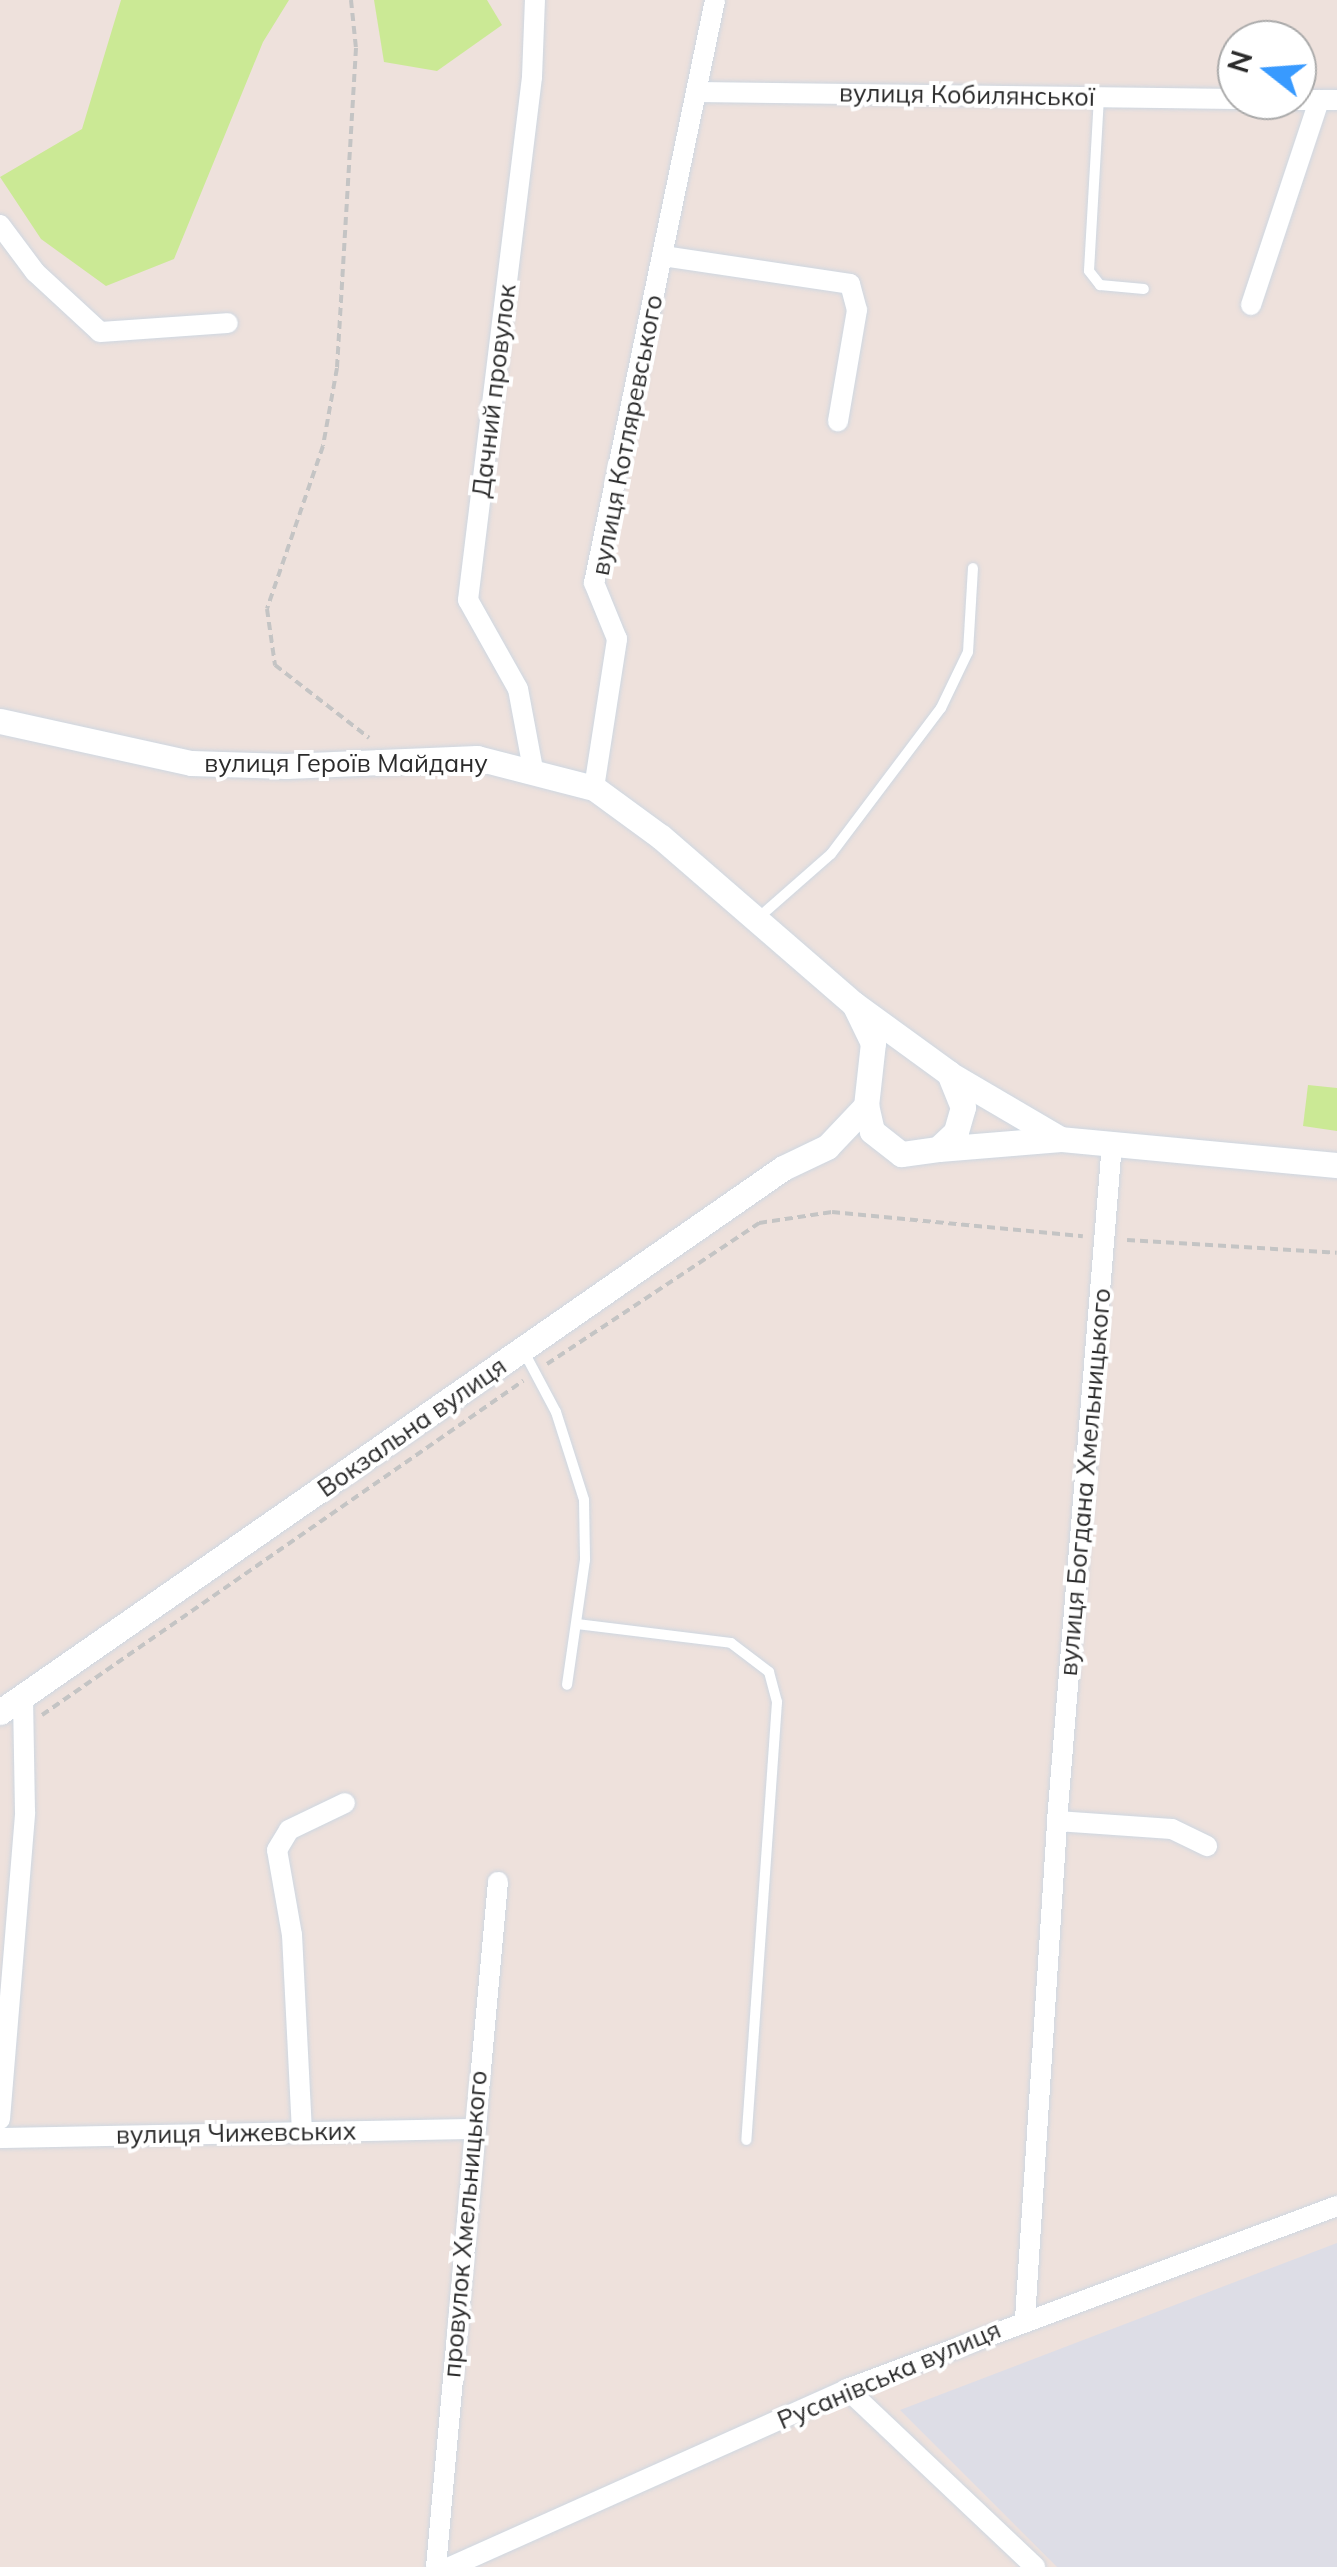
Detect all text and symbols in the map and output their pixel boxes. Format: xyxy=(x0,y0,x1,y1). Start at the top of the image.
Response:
north arrow xyxy=(1217,20,1317,120)
text: N xyxy=(1220,46,1260,77)
street label: вулиця Кобилянської xyxy=(839,78,1095,112)
street label: Дачний провулок xyxy=(466,283,522,499)
street label: вулиця Котляревського xyxy=(585,292,669,578)
street label: вулиця Героїв Майдану xyxy=(204,748,488,778)
street label: вулиця Богдана Хмельницького xyxy=(1053,1287,1117,1677)
street label: Вокзальна вулиця xyxy=(312,1351,512,1503)
street label: провулок Хмельницького xyxy=(437,2069,493,2379)
street label: вулиця Чижевських xyxy=(116,2116,356,2150)
street label: Русанівська вулиця xyxy=(773,2314,1005,2436)

